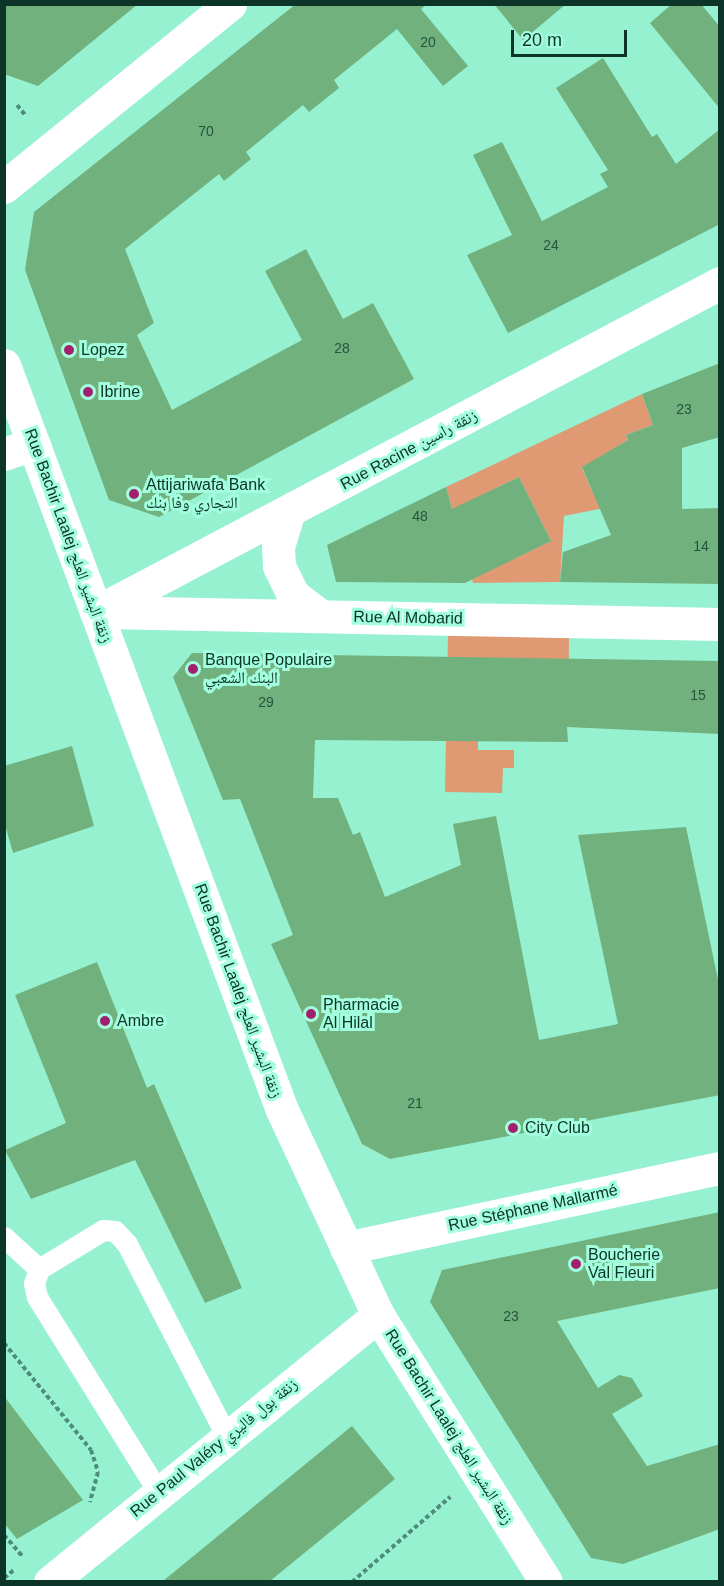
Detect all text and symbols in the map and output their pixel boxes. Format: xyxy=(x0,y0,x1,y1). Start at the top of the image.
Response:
scale bar xyxy=(514,18,630,56)
text: 20 m xyxy=(522,30,562,50)
house number: 20 xyxy=(420,34,436,50)
house number: 70 xyxy=(198,123,214,139)
house number: 24 xyxy=(543,237,559,253)
place label: Lopez xyxy=(81,340,125,360)
house number: 28 xyxy=(334,340,350,356)
marker: Lopez xyxy=(62,343,76,357)
place label: Ibrine xyxy=(100,382,140,402)
marker: Ibrine xyxy=(81,385,95,399)
house number: 23 xyxy=(676,401,692,417)
street label: Rue Racine زنقة راسين xyxy=(337,406,481,494)
street label: Rue Bachir Laalej زنقة البشير العلج xyxy=(20,426,116,646)
place label: Attijariwafa Bank التجاري وفا بنك xyxy=(146,475,265,513)
marker: Attijariwafa Bank التجاري وفا بنك xyxy=(127,487,141,501)
house number: 48 xyxy=(412,508,428,524)
house number: 14 xyxy=(693,538,709,554)
street label: Rue Al Mobarid xyxy=(353,607,463,629)
place label: Banque Populaire البنك الشعبي xyxy=(205,650,332,688)
marker: Banque Populaire البنك الشعبي xyxy=(186,662,200,676)
house number: 15 xyxy=(690,687,706,703)
house number: 29 xyxy=(258,694,274,710)
street label: Rue Bachir Laalej زنقة البشير العلج xyxy=(190,881,286,1101)
place label: Pharmacie Al Hilal xyxy=(323,995,399,1033)
marker: Pharmacie Al Hilal xyxy=(304,1007,318,1021)
place label: Ambre xyxy=(117,1011,164,1031)
marker: Ambre xyxy=(98,1014,112,1028)
house number: 21 xyxy=(407,1095,423,1111)
place label: City Club xyxy=(525,1118,590,1138)
marker: City Club xyxy=(506,1121,520,1135)
street label: Rue Stéphane Mallarmé xyxy=(447,1181,619,1235)
place label: Boucherie Val Fleuri xyxy=(588,1245,660,1283)
marker: Boucherie Val Fleuri xyxy=(569,1257,583,1271)
house number: 23 xyxy=(503,1308,519,1324)
street label: Rue Bachir Laalej زنقة البشير العلج xyxy=(381,1326,517,1528)
street label: Rue Paul Valéry زنقة بول فاليري xyxy=(127,1375,301,1521)

